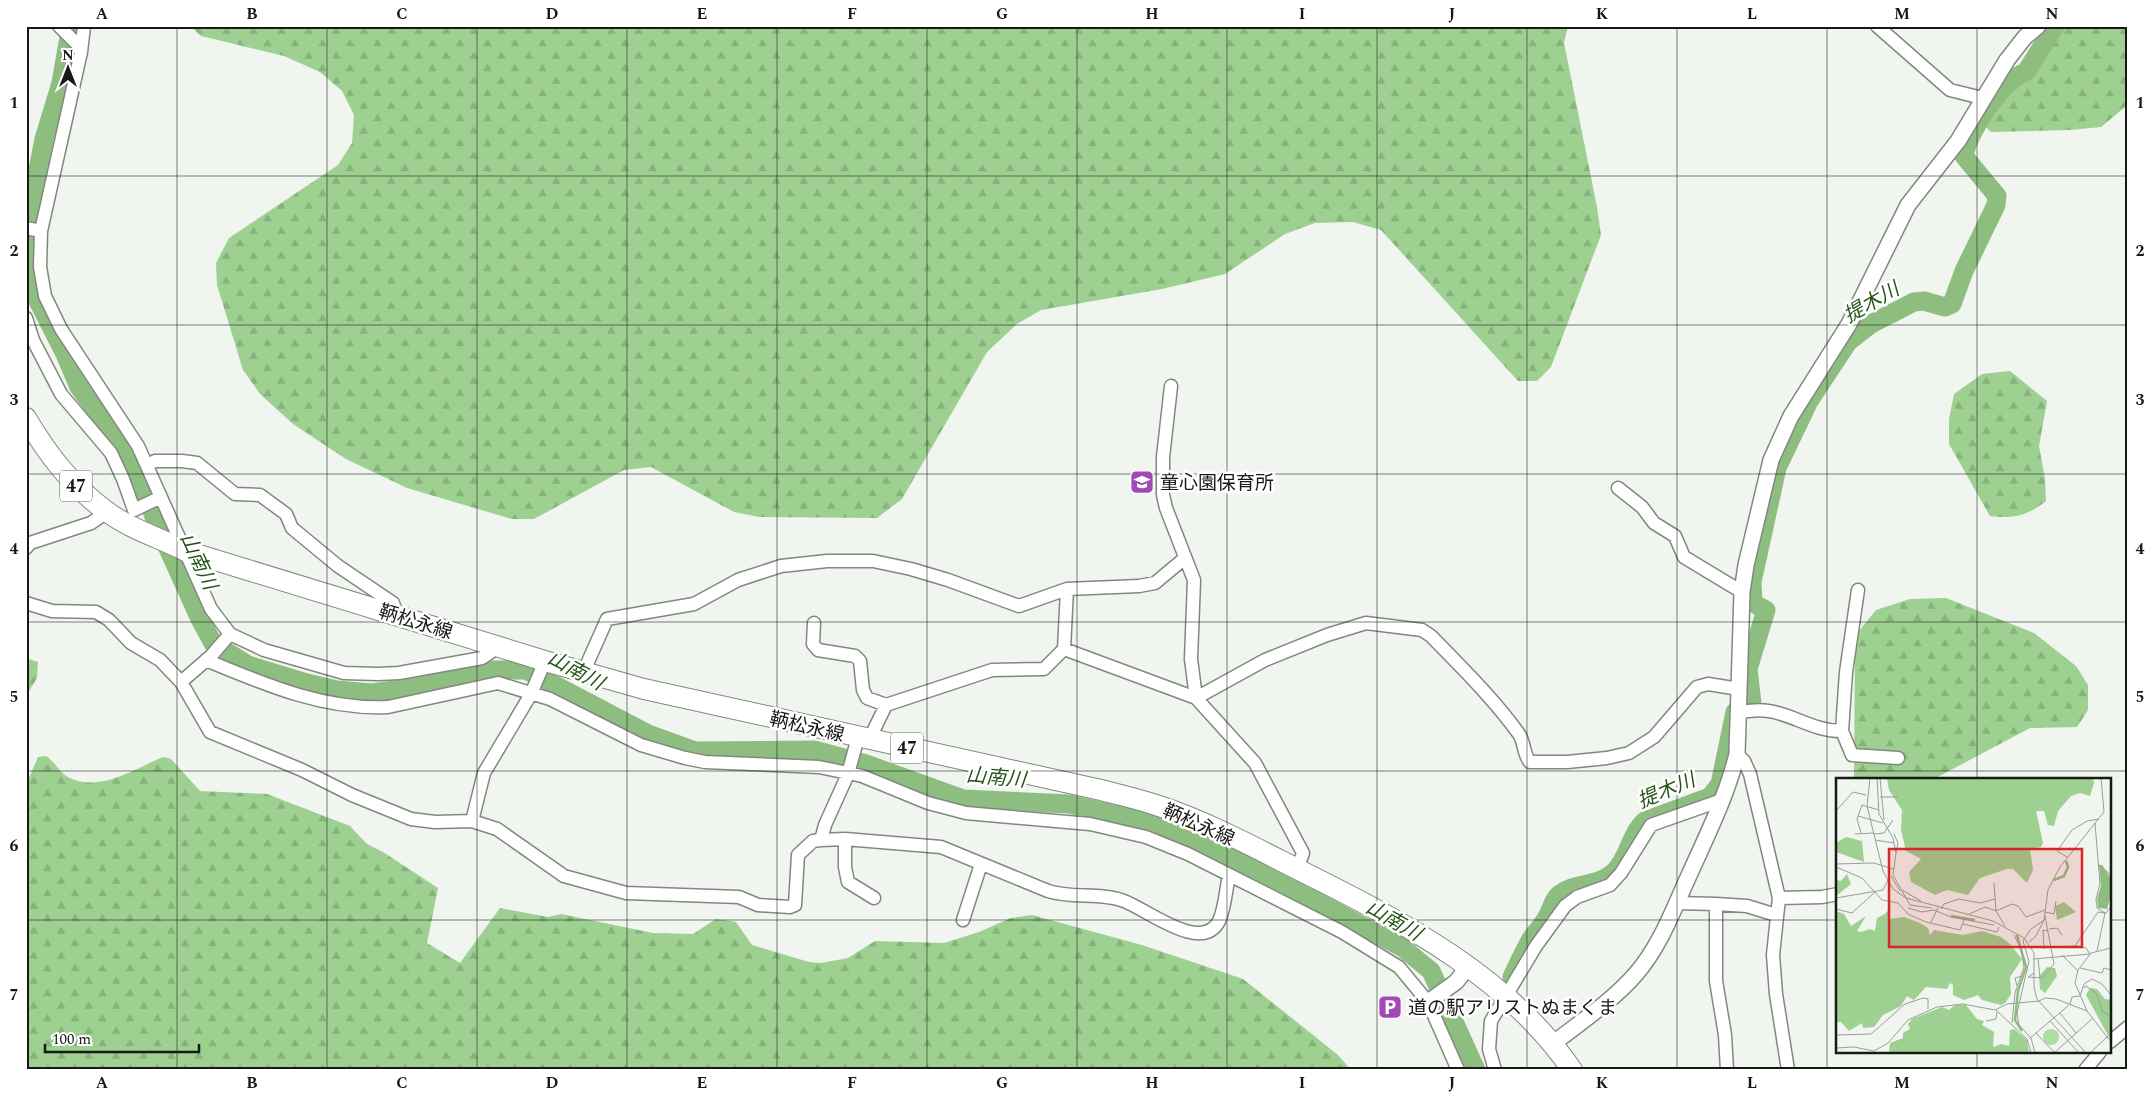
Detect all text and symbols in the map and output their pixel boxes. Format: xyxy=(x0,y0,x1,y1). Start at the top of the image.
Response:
text: A xyxy=(96,2,109,26)
text: B xyxy=(246,2,258,26)
text: C xyxy=(396,2,408,26)
text: D xyxy=(546,2,559,26)
text: E xyxy=(697,2,707,26)
text: F xyxy=(847,2,857,26)
text: G xyxy=(996,2,1008,26)
text: H xyxy=(1145,2,1159,26)
text: I xyxy=(1299,2,1305,26)
text: J xyxy=(1449,2,1456,26)
text: K xyxy=(1596,2,1609,26)
text: L xyxy=(1747,2,1757,26)
text: M xyxy=(1894,2,1910,26)
text: N xyxy=(2045,2,2059,26)
north arrow xyxy=(42,42,92,92)
text: N xyxy=(62,45,74,66)
text: 1 xyxy=(10,91,18,115)
text: 1 xyxy=(2136,91,2144,115)
text: 2 xyxy=(10,239,19,263)
text: 2 xyxy=(2136,239,2145,263)
water label: 提木川 xyxy=(1838,274,1907,331)
text: 3 xyxy=(10,388,19,412)
text: 3 xyxy=(2136,388,2145,412)
school or university icon: 童心園保育所 xyxy=(1129,469,1155,495)
place label: 童心園保育所 xyxy=(1160,469,1274,498)
road number: 47 xyxy=(60,471,92,502)
water label: 山南川 xyxy=(172,528,225,597)
text: 4 xyxy=(10,537,19,561)
text: 4 xyxy=(2136,537,2145,561)
street label: 鞆松永線 xyxy=(375,597,456,647)
water label: 山南川 xyxy=(542,644,611,699)
text: 5 xyxy=(10,685,18,709)
text: 5 xyxy=(2136,685,2144,709)
street label: 鞆松永線 xyxy=(766,705,847,750)
road number: 47 xyxy=(891,732,923,764)
water label: 山南川 xyxy=(965,760,1029,796)
water label: 提木川 xyxy=(1633,765,1702,816)
inset map xyxy=(1836,778,2112,1054)
street label: 鞆松永線 xyxy=(1158,797,1239,854)
text: 6 xyxy=(10,834,19,858)
text: 6 xyxy=(2136,834,2145,858)
water label: 山南川 xyxy=(1360,893,1429,950)
text: 7 xyxy=(10,983,19,1007)
text: 7 xyxy=(2136,983,2145,1007)
parking icon: 道の駅アリストぬまくま xyxy=(1377,994,1403,1020)
place label: 道の駅アリストぬまくま xyxy=(1408,994,1617,1023)
scale bar xyxy=(45,1021,199,1053)
text: 100 m xyxy=(52,1028,91,1051)
text: A xyxy=(96,1071,109,1095)
text: B xyxy=(246,1071,258,1095)
text: C xyxy=(396,1071,408,1095)
text: D xyxy=(546,1071,559,1095)
text: E xyxy=(697,1071,707,1095)
text: F xyxy=(847,1071,857,1095)
text: G xyxy=(996,1071,1008,1095)
text: H xyxy=(1145,1071,1159,1095)
text: I xyxy=(1299,1071,1305,1095)
text: J xyxy=(1449,1071,1456,1095)
text: K xyxy=(1596,1071,1609,1095)
text: L xyxy=(1747,1071,1757,1095)
text: M xyxy=(1894,1071,1910,1095)
text: N xyxy=(2045,1071,2059,1095)

